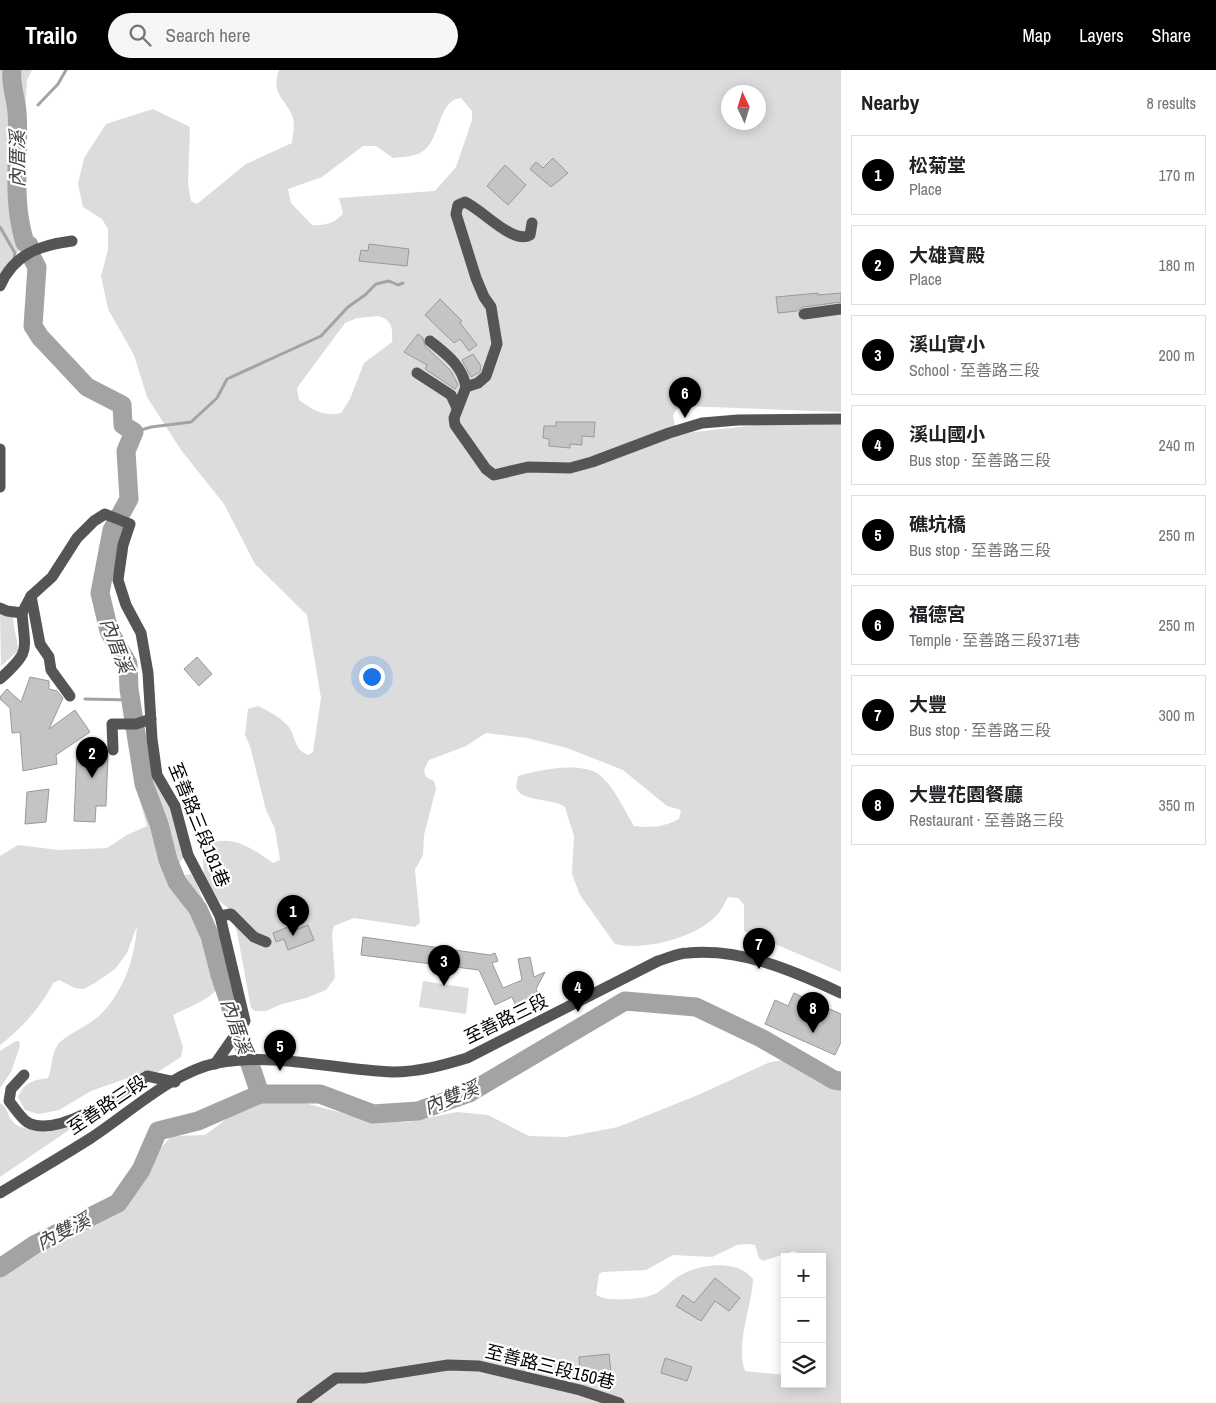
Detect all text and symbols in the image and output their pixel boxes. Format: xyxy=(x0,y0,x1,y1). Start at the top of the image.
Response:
search box xyxy=(108,13,458,58)
text: Trailo xyxy=(25,19,78,51)
icon: search xyxy=(126,21,154,49)
text: Search here xyxy=(166,22,250,48)
text: Map xyxy=(1023,23,1051,48)
text: Layers xyxy=(1079,23,1124,48)
text: Share xyxy=(1152,23,1191,48)
north arrow xyxy=(721,85,766,130)
text: Nearby xyxy=(861,88,919,117)
text: 8 results xyxy=(1146,92,1196,114)
water label: 內厝溪 xyxy=(4,128,30,188)
text: 松菊堂 xyxy=(909,152,966,178)
text: 1 xyxy=(874,164,882,186)
text: 170 m xyxy=(1159,164,1195,186)
text: Place xyxy=(909,178,942,200)
text: 大雄寶殿 xyxy=(909,242,985,268)
text: 2 xyxy=(874,254,882,276)
text: 180 m xyxy=(1159,254,1195,276)
text: Place xyxy=(909,268,942,290)
text: 溪山實小 xyxy=(909,331,985,357)
text: 3 xyxy=(874,344,882,366)
text: 200 m xyxy=(1159,344,1195,366)
text: School · 至善路三段 xyxy=(909,359,1040,381)
pin: 6 xyxy=(669,377,701,418)
text: 溪山國小 xyxy=(909,421,985,447)
text: 4 xyxy=(874,434,882,456)
text: 240 m xyxy=(1159,434,1195,456)
text: Bus stop · 至善路三段 xyxy=(909,449,1051,471)
text: 礁坑橋 xyxy=(909,511,966,537)
text: 5 xyxy=(874,524,882,546)
text: 250 m xyxy=(1159,524,1195,546)
text: Bus stop · 至善路三段 xyxy=(909,539,1051,561)
text: 福德宮 xyxy=(909,601,966,627)
water label: 內厝溪 xyxy=(95,614,140,679)
text: 6 xyxy=(874,614,882,636)
text: 250 m xyxy=(1159,614,1195,636)
text: Temple · 至善路三段371巷 xyxy=(909,629,1080,651)
your location xyxy=(359,664,385,690)
text: 大豐 xyxy=(909,691,947,717)
text: 7 xyxy=(874,704,882,726)
text: 300 m xyxy=(1159,704,1195,726)
text: Bus stop · 至善路三段 xyxy=(909,719,1051,741)
pin: 2 xyxy=(76,737,108,778)
street label: 至善路三段181巷 xyxy=(163,759,236,891)
text: 大豐花園餐廳 xyxy=(909,781,1023,807)
text: 8 xyxy=(874,794,882,816)
text: 350 m xyxy=(1159,794,1195,816)
text: Restaurant · 至善路三段 xyxy=(909,809,1064,831)
pin: 1 xyxy=(277,895,309,936)
pin: 7 xyxy=(743,928,775,969)
pin: 3 xyxy=(428,945,460,986)
pin: 4 xyxy=(562,971,594,1012)
street label: 至善路三段 xyxy=(460,988,552,1050)
pin: 8 xyxy=(797,992,829,1033)
water label: 內厝溪 xyxy=(215,995,260,1060)
pin: 5 xyxy=(264,1030,296,1071)
street label: 至善路三段 xyxy=(62,1069,151,1140)
water label: 內雙溪 xyxy=(420,1073,485,1120)
water label: 內雙溪 xyxy=(32,1205,97,1256)
map controls xyxy=(781,1253,826,1388)
button: + xyxy=(781,1253,826,1298)
button: − xyxy=(781,1298,826,1343)
street label: 至善路三段150巷 xyxy=(483,1338,617,1395)
button: layers xyxy=(781,1343,826,1388)

